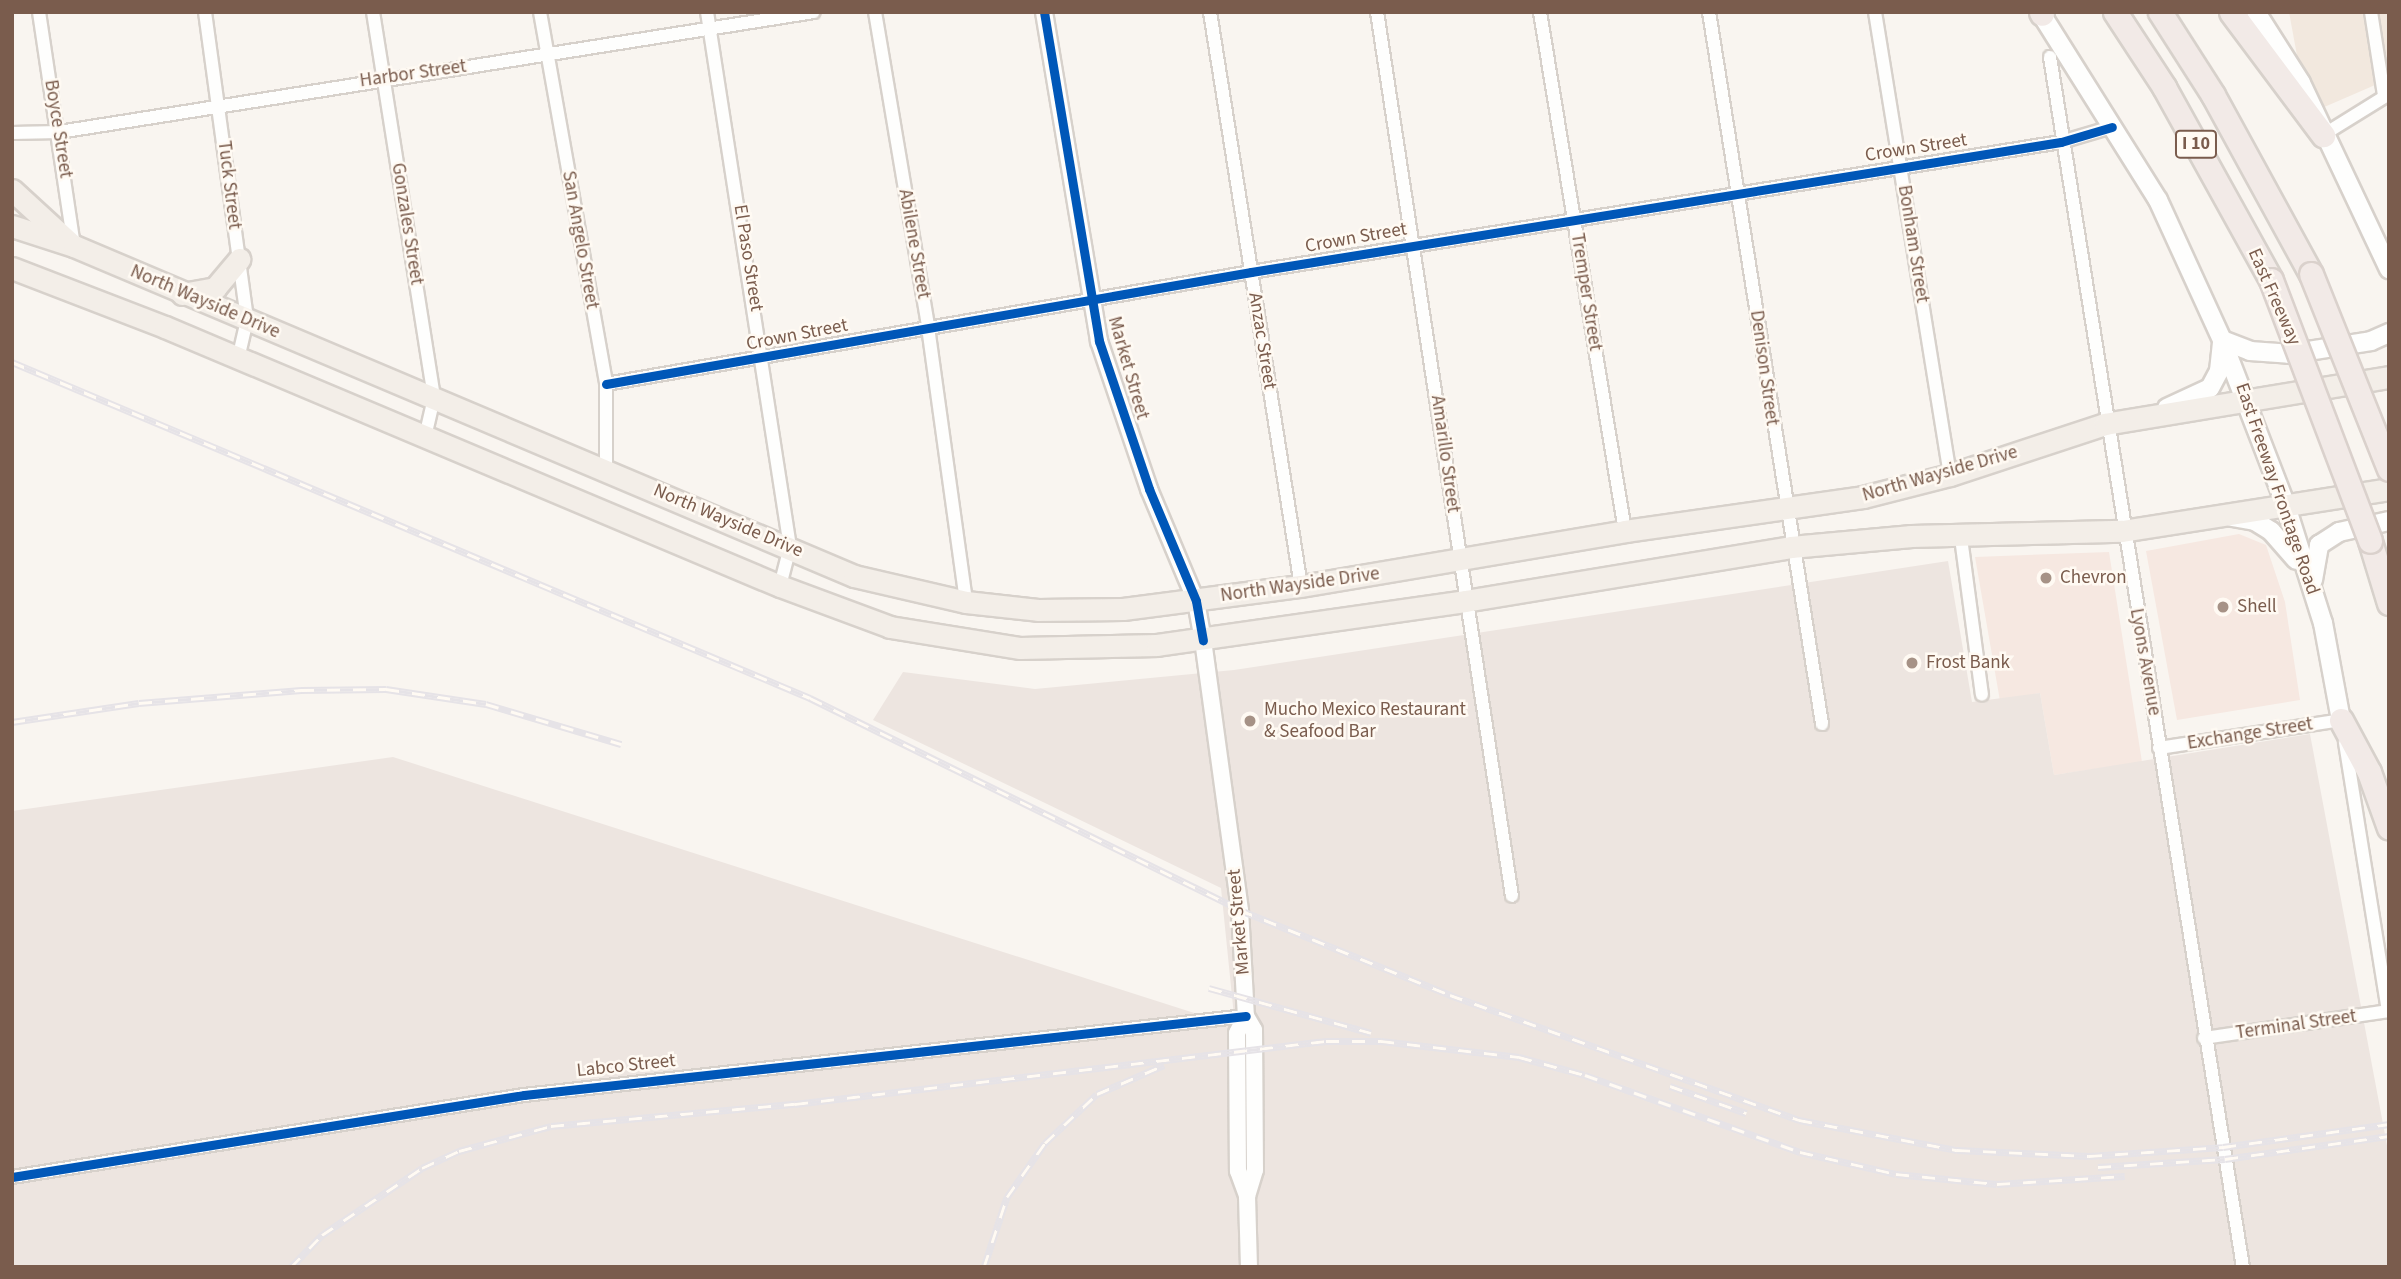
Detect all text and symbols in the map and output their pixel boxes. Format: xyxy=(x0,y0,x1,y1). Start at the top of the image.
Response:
street label: Harbor Street xyxy=(358,55,468,93)
street label: Boyce Street xyxy=(39,78,77,180)
street label: Crown Street xyxy=(1863,129,1969,167)
road number: I 10 xyxy=(2173,130,2219,159)
street label: Tuck Street xyxy=(212,139,246,231)
street label: Gonzales Street xyxy=(386,161,428,287)
street label: San Angelo Street xyxy=(557,169,603,311)
street label: Bonham Street xyxy=(1892,183,1934,305)
street label: Abilene Street xyxy=(893,187,935,301)
street label: El Paso Street xyxy=(728,203,768,313)
street label: Crown Street xyxy=(1303,218,1409,258)
street label: Tremper Street xyxy=(1565,232,1607,352)
street label: East Freeway xyxy=(2243,245,2305,349)
street label: North Wayside Drive xyxy=(127,260,283,344)
street label: Anzac Street xyxy=(1243,291,1281,391)
street label: Denison Street xyxy=(1745,309,1783,427)
street label: Crown Street xyxy=(744,314,850,356)
street label: Market Street xyxy=(1102,314,1154,422)
street label: East Freeway Frontage Road xyxy=(2230,380,2324,598)
street label: Amarillo Street xyxy=(1425,394,1465,514)
street label: North Wayside Drive xyxy=(1860,441,2020,507)
street label: North Wayside Drive xyxy=(650,479,806,563)
street label: North Wayside Drive xyxy=(1219,563,1381,607)
place label: Chevron xyxy=(2060,567,2127,589)
marker: Chevron xyxy=(2038,570,2054,586)
place label: Shell xyxy=(2237,596,2277,618)
marker: Shell xyxy=(2215,599,2231,615)
street label: Lyons Avenue xyxy=(2124,607,2166,717)
place label: Frost Bank xyxy=(1926,652,2010,674)
marker: Frost Bank xyxy=(1904,655,1920,671)
place label: Mucho Mexico Restaurant & Seafood Bar xyxy=(1264,699,1466,743)
marker: Mucho Mexico Restaurant & Seafood Bar xyxy=(1242,713,1258,729)
street label: Exchange Street xyxy=(2186,713,2314,755)
street label: Market Street xyxy=(1223,868,1255,976)
street label: Terminal Street xyxy=(2234,1005,2358,1045)
street label: Labco Street xyxy=(575,1049,677,1083)

